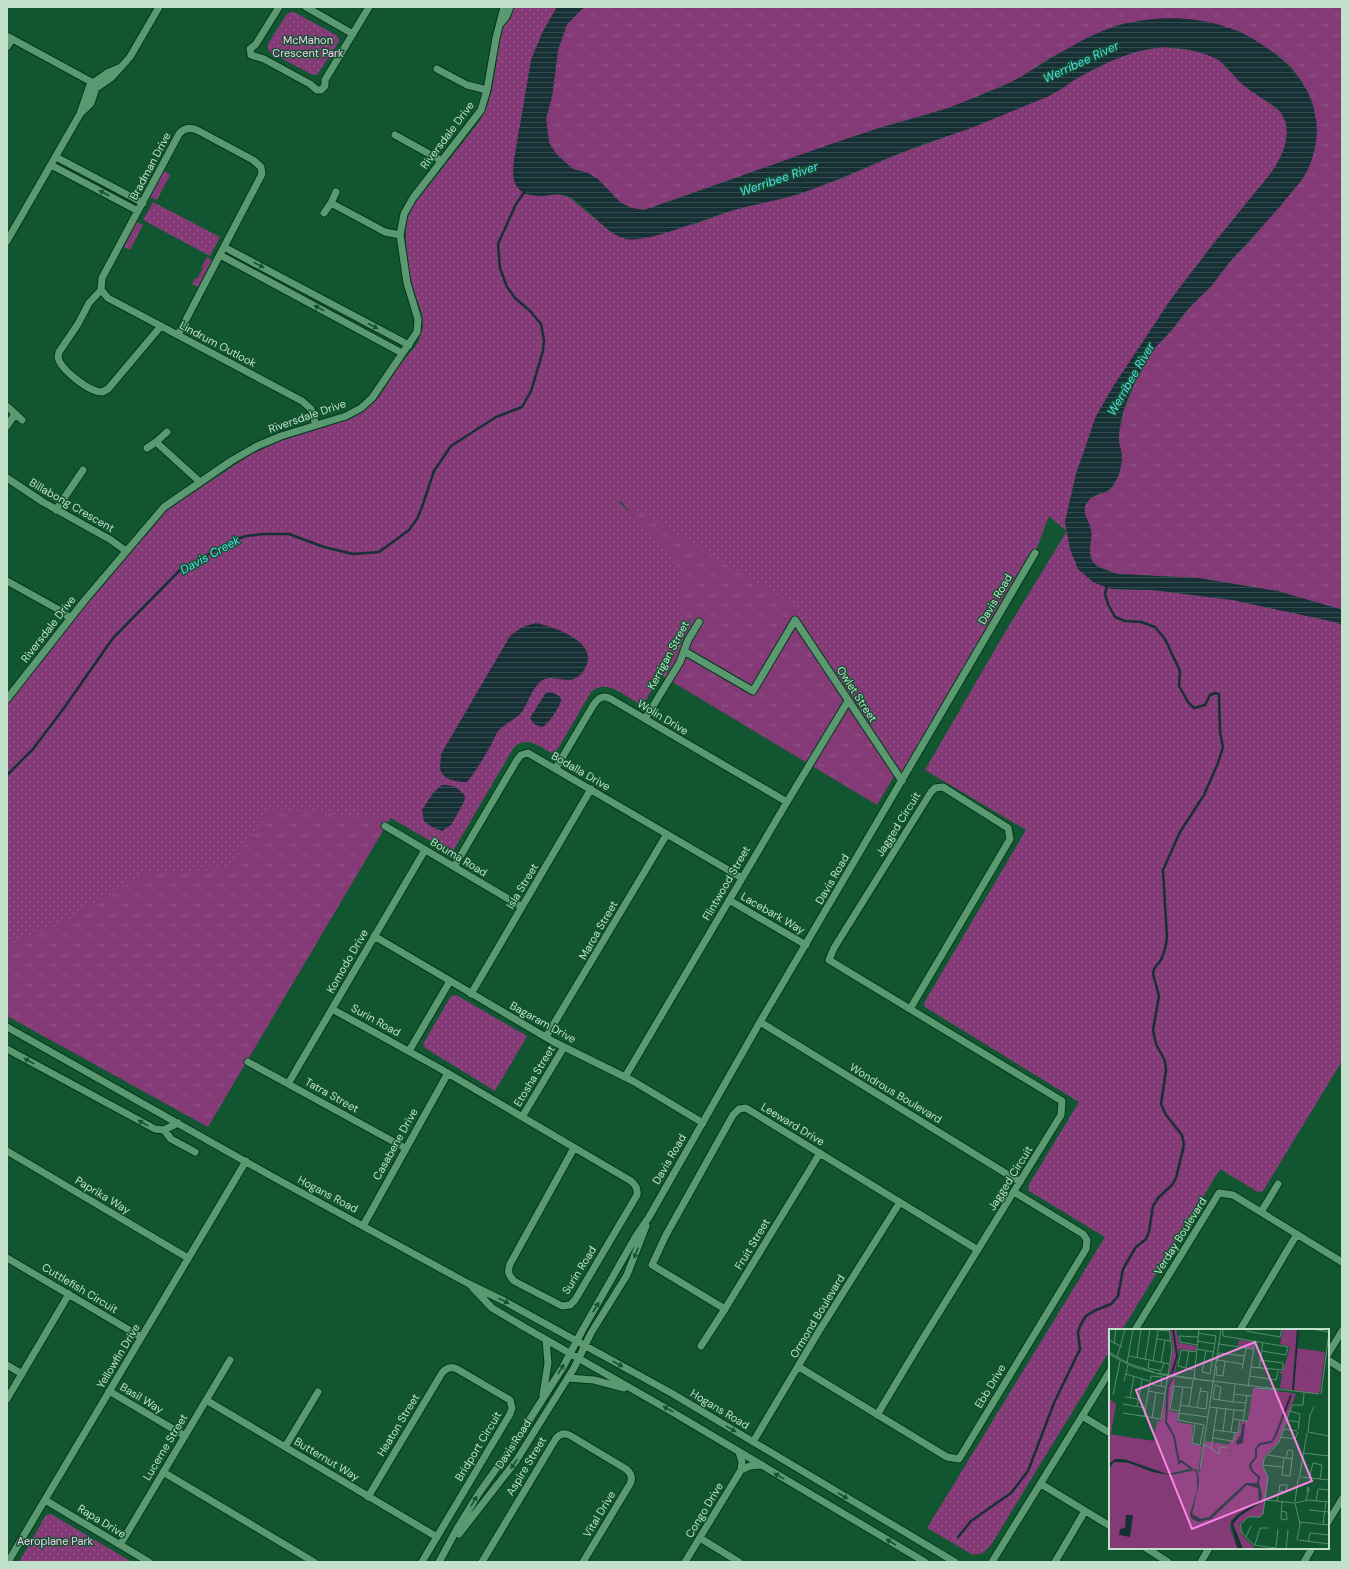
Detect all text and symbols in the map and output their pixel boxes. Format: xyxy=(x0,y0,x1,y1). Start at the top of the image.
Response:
park label: McMahon Crescent Park xyxy=(272,33,344,60)
water label: Werribee River xyxy=(1041,37,1122,87)
street label: Riversdale Drive xyxy=(417,98,477,172)
street label: Bradman Drive xyxy=(126,130,174,202)
water label: Werribee River xyxy=(738,158,821,200)
one-way arrow xyxy=(98,190,110,196)
one-way arrow xyxy=(253,262,265,268)
one-way arrow xyxy=(313,304,325,311)
street label: Lindrum Outlook xyxy=(177,318,259,370)
one-way arrow xyxy=(368,323,379,330)
water label: Werribee River xyxy=(1104,339,1159,418)
street label: Riversdale Drive xyxy=(266,396,348,436)
street label: Billabong Crescent xyxy=(27,475,117,535)
water label: Davis Creek xyxy=(177,532,244,578)
street label: Davis Road xyxy=(975,571,1015,627)
street label: Riversdale Drive xyxy=(18,593,78,665)
street label: Kerrigan Street xyxy=(644,618,692,692)
street label: Owlet Street xyxy=(834,663,880,725)
street label: Wolin Drive xyxy=(635,696,691,738)
street label: Bodalla Drive xyxy=(549,748,613,794)
street label: Jagged Circuit xyxy=(873,789,923,859)
street label: Bouma Road xyxy=(428,835,490,879)
street label: Flintwood Street xyxy=(699,843,753,923)
street label: Davis Road xyxy=(812,851,852,907)
street label: Isla Street xyxy=(503,861,541,911)
street label: Lacebark Way xyxy=(738,889,808,937)
street label: Maroa Street xyxy=(576,898,620,962)
street label: Komodo Drive xyxy=(323,927,371,995)
street label: Bagaram Drive xyxy=(507,998,579,1046)
street label: Surin Road xyxy=(349,1001,403,1039)
street label: Etosha Street xyxy=(510,1043,558,1109)
one-way arrow xyxy=(23,1058,35,1064)
street label: Wondrous Boulevard xyxy=(847,1060,945,1126)
street label: Tatra Street xyxy=(303,1074,361,1116)
street label: Leeward Drive xyxy=(759,1100,827,1148)
street label: Casabene Drive xyxy=(369,1106,421,1182)
one-way arrow xyxy=(137,1120,149,1127)
street label: Davis Road xyxy=(649,1131,689,1187)
street label: Jagged Circuit xyxy=(985,1143,1035,1213)
street label: Hogans Road xyxy=(295,1172,361,1216)
street label: Paprika Way xyxy=(73,1173,133,1217)
street label: Verday Boulevard xyxy=(1151,1195,1209,1277)
street label: Fruit Street xyxy=(731,1216,773,1272)
street label: Surin Road xyxy=(559,1243,599,1297)
one-way arrow xyxy=(633,1248,639,1259)
street label: Cuttlefish Circuit xyxy=(39,1260,121,1316)
street label: Ormond Boulevard xyxy=(786,1271,848,1360)
one-way arrow xyxy=(498,1298,509,1304)
one-way arrow xyxy=(592,1301,599,1313)
street label: Yellowfin Drive xyxy=(93,1321,143,1391)
inset map xyxy=(1109,1329,1329,1549)
one-way arrow xyxy=(613,1361,624,1368)
street label: Ebb Drive xyxy=(971,1361,1009,1411)
one-way arrow xyxy=(557,1364,565,1374)
street label: Basil Way xyxy=(118,1380,166,1416)
street label: Hogans Road xyxy=(688,1386,752,1432)
street label: Heaton Street xyxy=(374,1391,422,1459)
one-way arrow xyxy=(662,1406,674,1413)
street label: Bridport Circuit xyxy=(452,1409,504,1483)
street label: Lucerne Street xyxy=(140,1411,190,1483)
street label: Davis Road xyxy=(492,1417,534,1471)
one-way arrow xyxy=(725,1426,737,1433)
street label: Butternut Way xyxy=(292,1434,362,1484)
street label: Aspire Street xyxy=(503,1434,549,1498)
one-way arrow xyxy=(510,1458,518,1469)
one-way arrow xyxy=(773,1472,785,1479)
street label: Congo Drive xyxy=(682,1480,726,1540)
street label: Vital Drive xyxy=(580,1488,618,1540)
one-way arrow xyxy=(837,1492,849,1499)
one-way arrow xyxy=(470,1496,478,1506)
street label: Rapa Drive xyxy=(75,1501,129,1541)
park label: Aeroplane Park xyxy=(17,1534,94,1548)
one-way arrow xyxy=(885,1539,897,1546)

